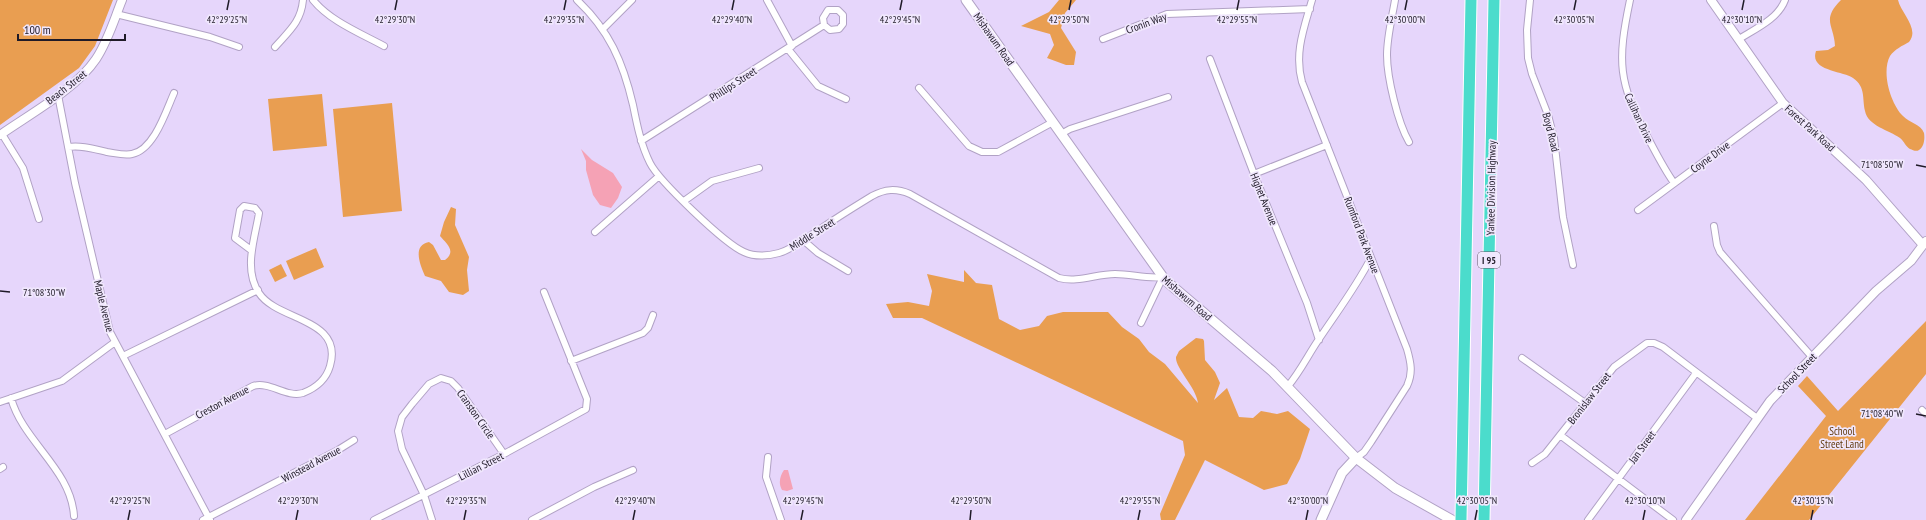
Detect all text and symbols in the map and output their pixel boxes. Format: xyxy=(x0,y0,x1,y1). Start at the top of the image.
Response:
street label: Cronin Way xyxy=(1124,9,1169,37)
street label: Mishawum Road xyxy=(971,10,1018,69)
text: 42°29'25"N xyxy=(207,13,247,26)
text: 42°29'30"N xyxy=(375,13,415,26)
text: 42°29'35"N xyxy=(544,13,584,26)
text: 42°29'40"N xyxy=(712,13,752,26)
text: 42°29'45"N xyxy=(880,13,920,26)
text: 42°29'50"N xyxy=(1049,13,1089,26)
text: 42°29'55"N xyxy=(1217,13,1257,26)
text: 42°30'00"N xyxy=(1385,13,1425,26)
text: 42°30'05"N xyxy=(1554,13,1594,26)
text: 42°30'10"N xyxy=(1722,13,1762,26)
scale bar xyxy=(18,16,125,42)
text: 100 m xyxy=(24,22,51,37)
street label: Phillips Street xyxy=(707,64,759,104)
street label: Beach Street xyxy=(43,67,89,107)
street label: Callihan Drive xyxy=(1621,91,1657,145)
street label: Forest Park Road xyxy=(1782,102,1838,154)
street label: Boyd Road xyxy=(1539,111,1563,153)
street label: Coyne Drive xyxy=(1688,138,1733,176)
street label: Yankee Division Highway xyxy=(1483,140,1499,236)
text: 71°08'50"W xyxy=(1861,158,1903,171)
street label: Highet Avenue xyxy=(1247,171,1281,228)
street label: Rumford Park Avenue xyxy=(1341,195,1383,276)
street label: Middle Street xyxy=(787,215,837,253)
road number: I 95 xyxy=(1478,252,1500,268)
street label: Mishawum Road xyxy=(1159,272,1215,324)
street label: Maple Avenue xyxy=(91,279,117,334)
text: 71°08'30"W xyxy=(23,286,65,299)
street label: School Street xyxy=(1774,350,1820,396)
street label: Bronislaw Street xyxy=(1564,369,1614,427)
street label: Creston Avenue xyxy=(193,382,252,422)
street label: Cranston Circle xyxy=(454,387,498,442)
text: 71°08'40"W xyxy=(1861,407,1903,420)
park label: School Street Land xyxy=(1820,424,1864,451)
street label: Jan Street xyxy=(1625,428,1659,467)
street label: Winstead Avenue xyxy=(279,442,343,485)
street label: Lillian Street xyxy=(456,449,506,483)
text: 42°29'25"N xyxy=(110,494,150,507)
text: 42°29'30"N xyxy=(278,494,318,507)
text: 42°29'35"N xyxy=(446,494,486,507)
text: 42°29'40"N xyxy=(615,494,655,507)
text: 42°29'45"N xyxy=(783,494,823,507)
text: 42°29'50"N xyxy=(951,494,991,507)
text: 42°29'55"N xyxy=(1120,494,1160,507)
text: 42°30'00"N xyxy=(1288,494,1328,507)
text: 42°30'05"N xyxy=(1457,494,1497,507)
text: 42°30'10"N xyxy=(1625,494,1665,507)
text: 42°30'15"N xyxy=(1793,494,1833,507)

